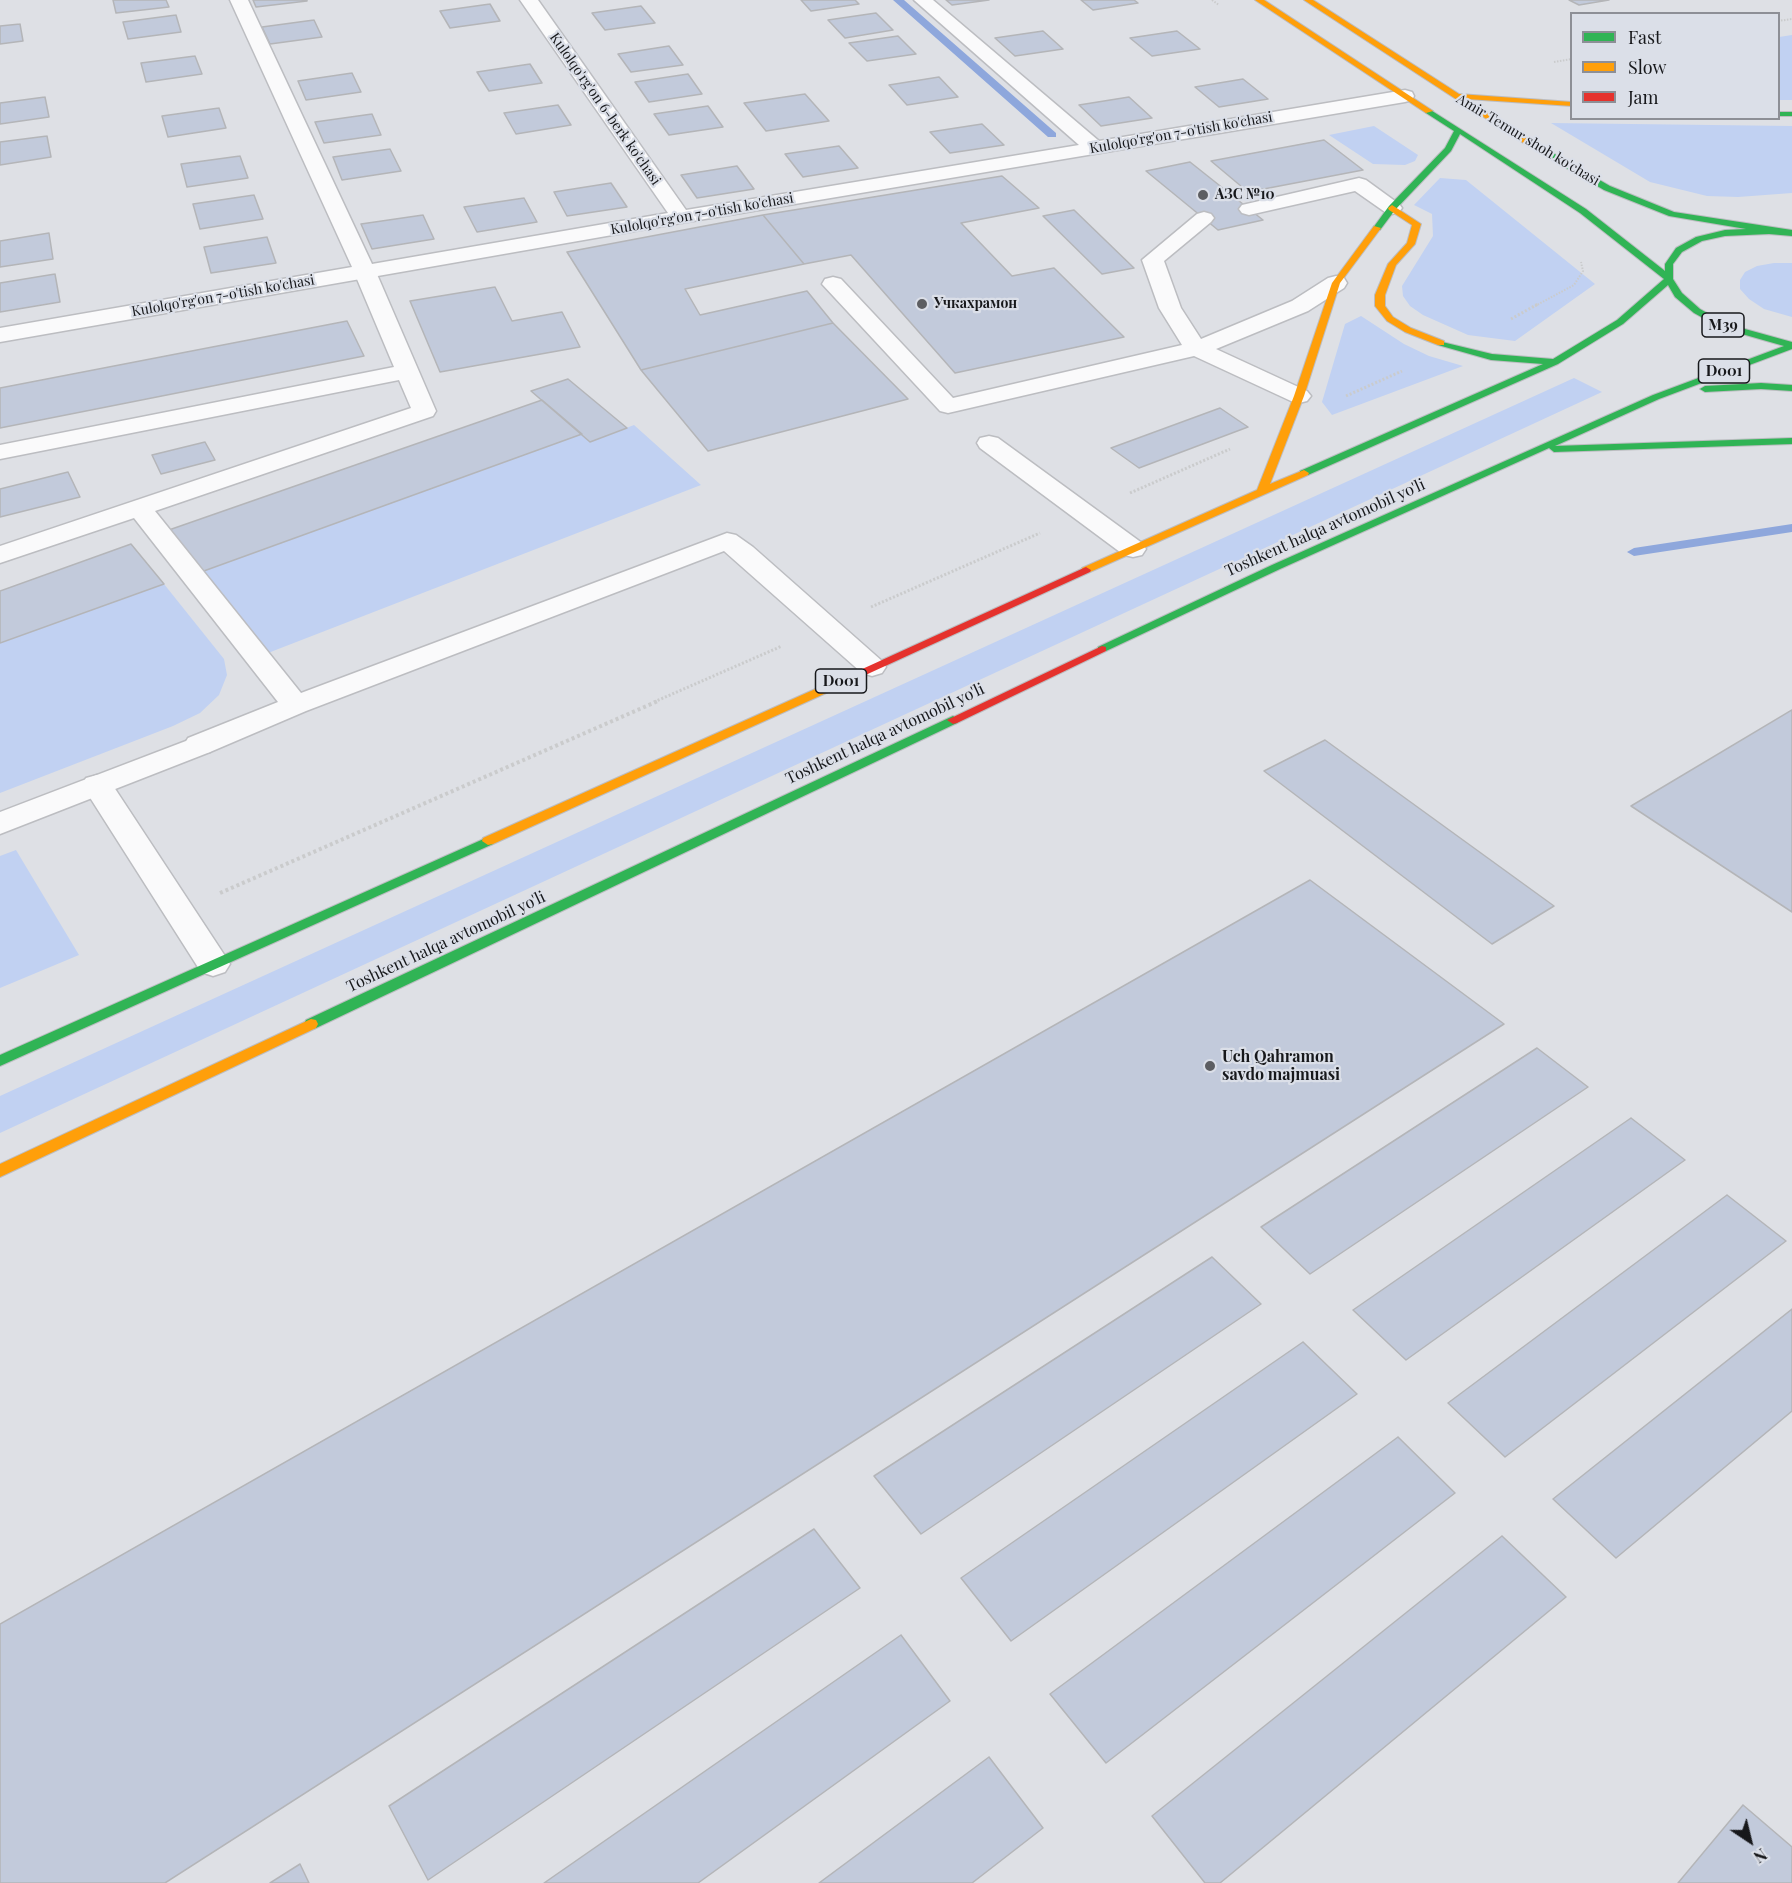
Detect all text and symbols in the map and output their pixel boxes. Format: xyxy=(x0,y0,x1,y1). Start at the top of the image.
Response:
legend xyxy=(1570,12,1780,120)
text: Fast xyxy=(1628,25,1661,49)
street label: Kulolqo'rg'on 6-berk ko'chasi xyxy=(546,30,664,188)
text: Slow xyxy=(1628,55,1666,79)
text: Jam xyxy=(1628,85,1658,109)
street label: Amir Temur shoh ko'chasi xyxy=(1453,91,1603,189)
street label: Kulolqo'rg'on 7-o'tish ko'chasi xyxy=(1088,109,1274,157)
place label: АЗС №10 xyxy=(1215,187,1275,203)
marker: АЗС №10 xyxy=(1196,188,1210,202)
street label: Kulolqo'rg'on 7-o'tish ko'chasi xyxy=(609,190,795,238)
street label: Kulolqo'rg'on 7-o'tish ko'chasi xyxy=(130,272,316,320)
place label: Учкахрамон xyxy=(934,296,1017,312)
marker: Учкахрамон xyxy=(915,297,929,311)
road number: M39 xyxy=(1702,313,1744,337)
road number: D001 xyxy=(1698,359,1750,383)
street label: Toshkent halqa avtomobil yo'li xyxy=(1222,475,1428,581)
road number: D001 xyxy=(816,669,866,693)
street label: Toshkent halqa avtomobil yo'li xyxy=(783,679,987,789)
street label: Toshkent halqa avtomobil yo'li xyxy=(344,887,548,997)
place label: Uch Qahramon savdo majmuasi xyxy=(1222,1047,1340,1085)
marker: Uch Qahramon savdo majmuasi xyxy=(1203,1059,1217,1073)
north arrow xyxy=(1720,1811,1780,1871)
text: N xyxy=(1750,1844,1771,1868)

